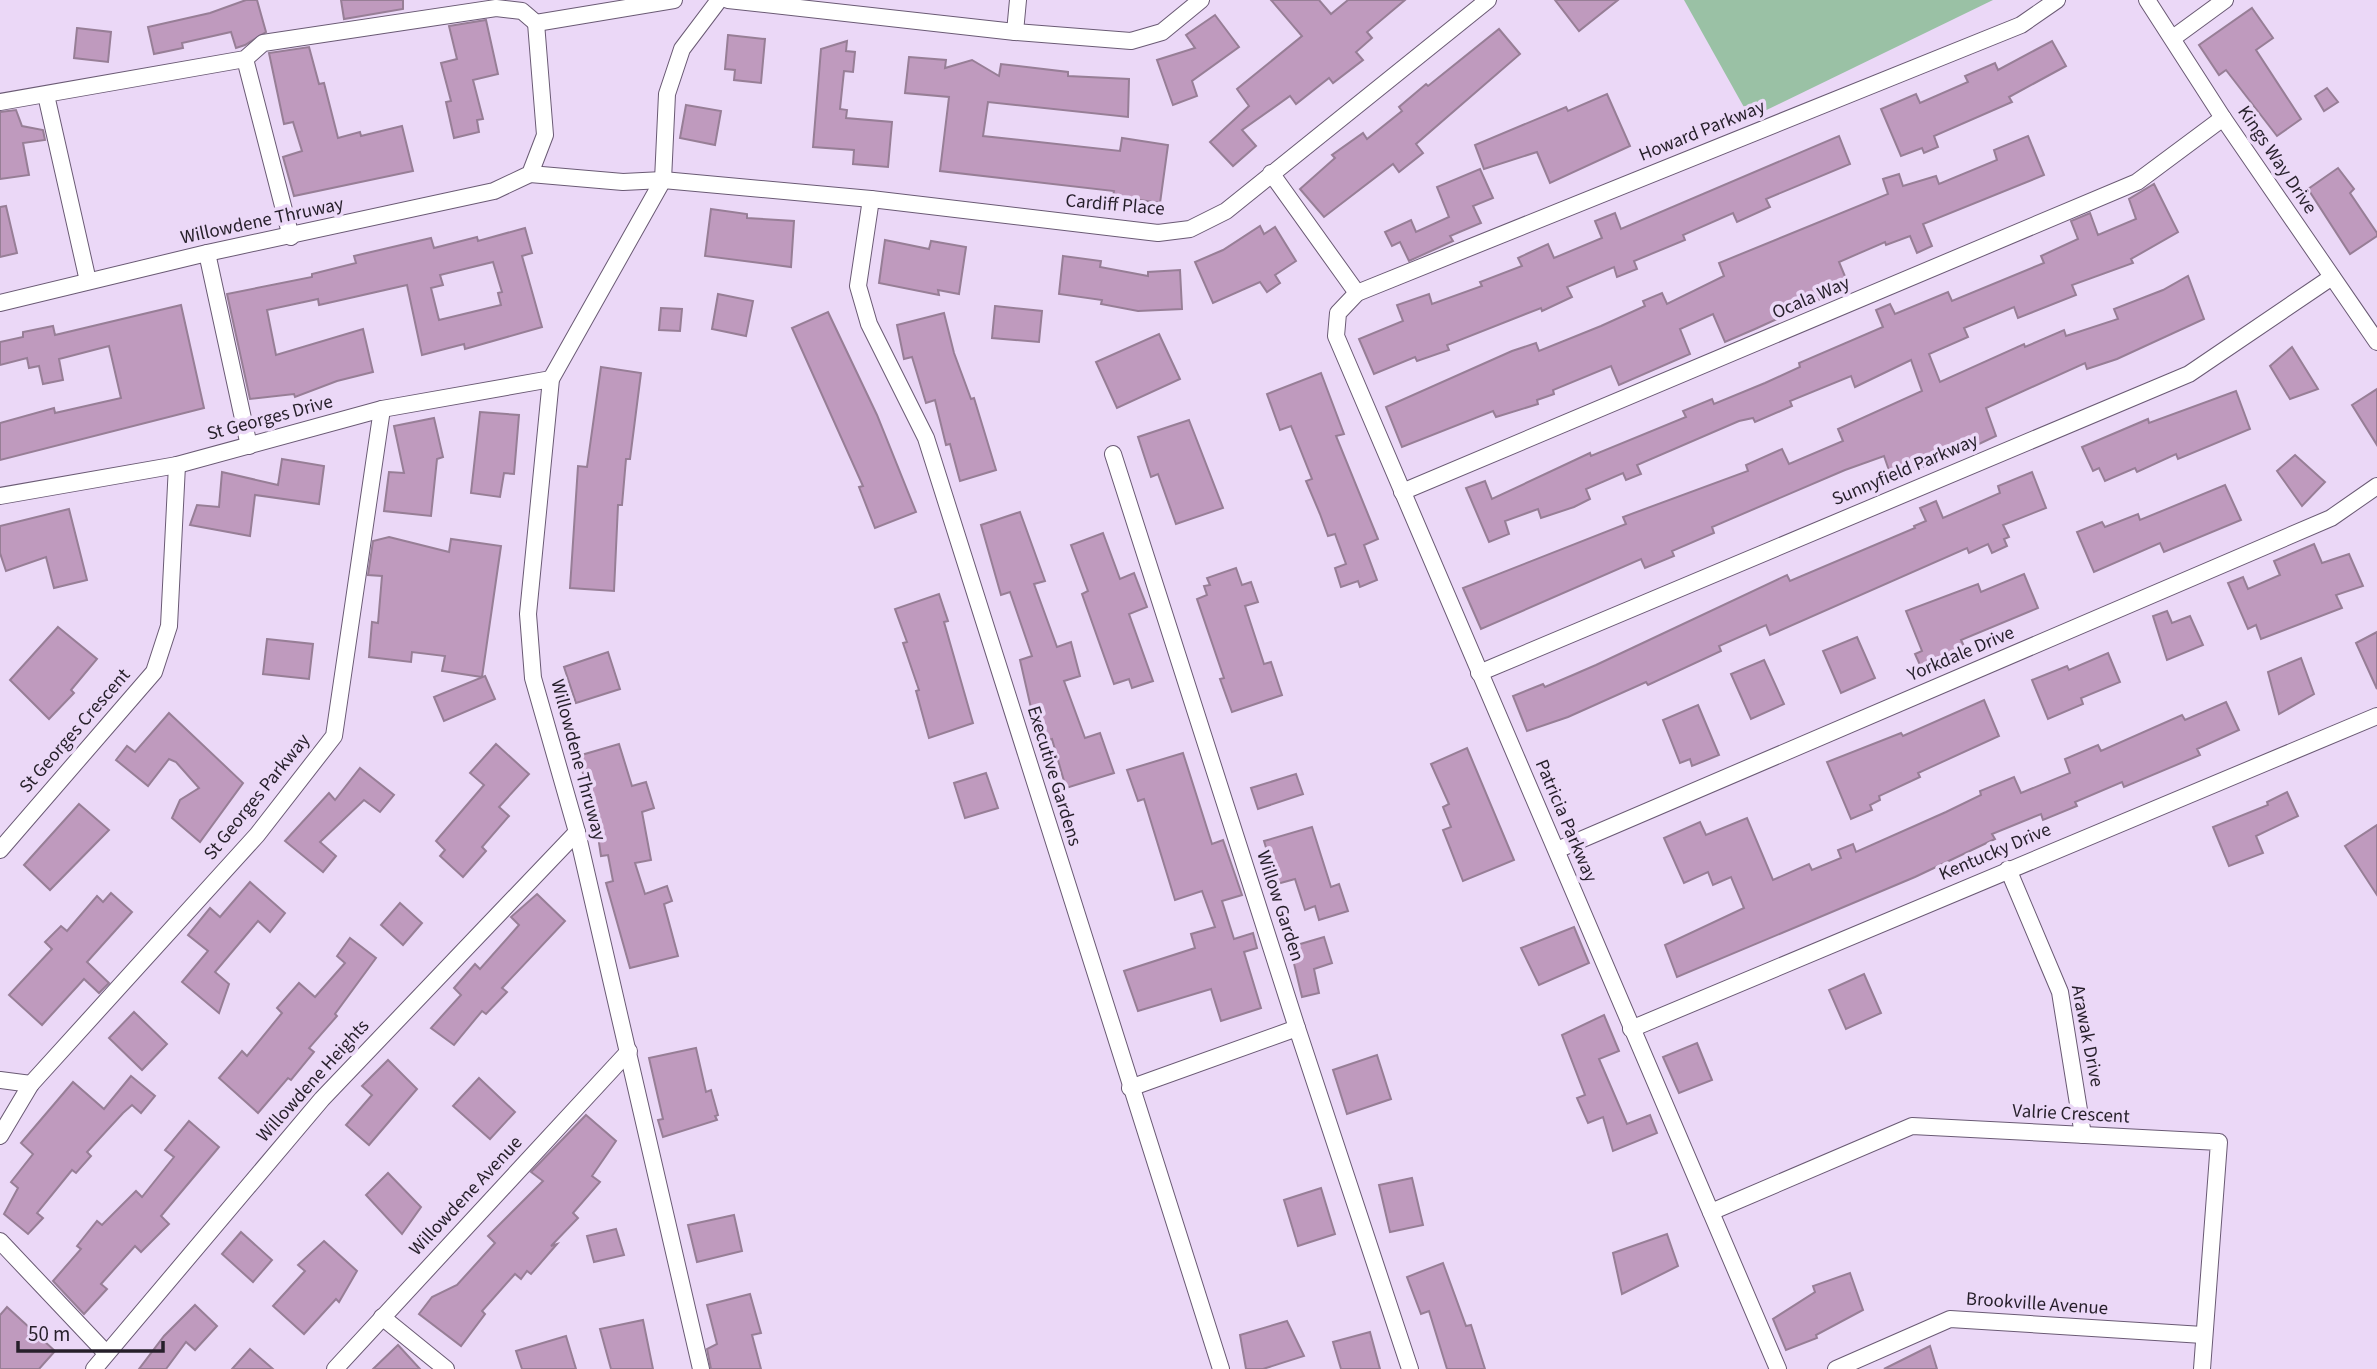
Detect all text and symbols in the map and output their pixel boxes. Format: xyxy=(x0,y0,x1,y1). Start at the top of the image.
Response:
street label: Howard Parkway xyxy=(1635,93,1769,169)
street label: Kings Way Drive xyxy=(2231,100,2323,220)
street label: Cardiff Place xyxy=(1064,187,1166,223)
street label: Willowdene Thruway xyxy=(178,191,346,251)
street label: Ocala Way xyxy=(1768,270,1854,326)
street label: St Georges Drive xyxy=(204,388,336,448)
street label: Sunnyfield Parkway xyxy=(1828,427,1982,513)
street label: Yorkdale Drive xyxy=(1903,619,2019,689)
street label: St Georges Crescent xyxy=(13,662,137,799)
street label: Willowdene Thruway xyxy=(543,676,613,844)
street label: Executive Gardens xyxy=(1020,703,1088,849)
street label: St Georges Parkway xyxy=(198,728,317,866)
street label: Patricia Parkway xyxy=(1528,755,1604,887)
street label: Kentucky Drive xyxy=(1935,816,2055,888)
street label: Willow Garden xyxy=(1249,847,1311,965)
street label: Arawak Drive xyxy=(2064,983,2110,1089)
street label: Willowdene Heights xyxy=(250,1013,376,1148)
street label: Valrie Crescent xyxy=(2012,1097,2131,1131)
street label: Willowdene Avenue xyxy=(403,1130,529,1262)
street label: Brookville Avenue xyxy=(1965,1286,2109,1322)
scale bar xyxy=(18,1310,163,1354)
text: 50 m xyxy=(28,1319,70,1349)

